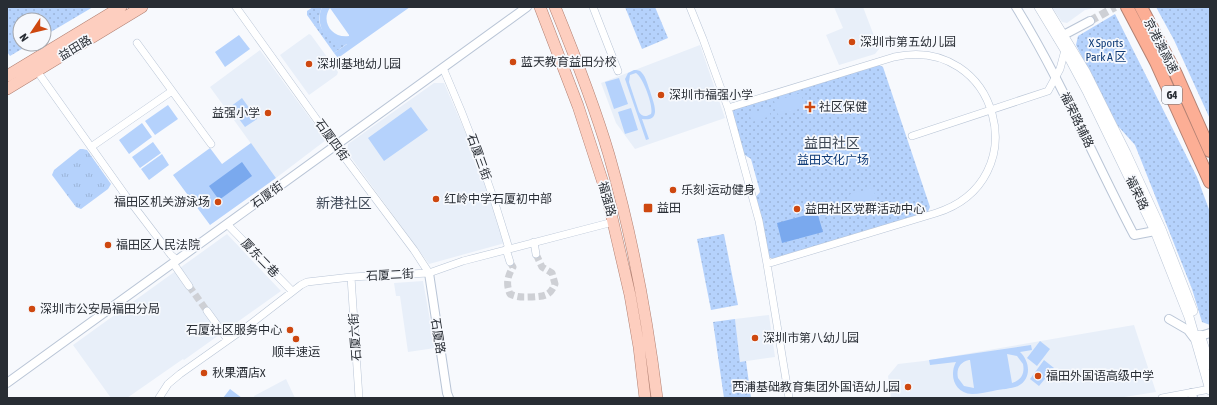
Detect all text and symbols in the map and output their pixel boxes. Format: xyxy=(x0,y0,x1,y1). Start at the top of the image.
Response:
north arrow xyxy=(12,12,52,52)
street label: 京港澳高速 xyxy=(1141,16,1181,76)
text: N xyxy=(17,32,31,44)
street label: 益田路 xyxy=(56,33,94,63)
place label: 深圳市第五幼儿园 xyxy=(860,35,956,49)
park label: X Sports Park A 区 xyxy=(1085,36,1127,64)
marker: 深圳市第五幼儿园 xyxy=(847,37,857,47)
place label: 蓝天教育益田分校 xyxy=(521,55,617,69)
place label: 深圳基地幼儿园 xyxy=(317,57,401,71)
marker: 蓝天教育益田分校 xyxy=(508,57,518,67)
marker: 深圳基地幼儿园 xyxy=(304,59,314,69)
road number: G4 xyxy=(1162,86,1182,104)
place label: 深圳市福强小学 xyxy=(669,88,753,102)
marker: 深圳市福强小学 xyxy=(656,90,666,100)
street label: 福荣路辅路 xyxy=(1058,90,1096,150)
place label: 社区保健 xyxy=(819,100,867,114)
marker: 社区保健 xyxy=(804,101,816,113)
place label: 益强小学 xyxy=(212,106,260,120)
marker: 益强小学 xyxy=(263,108,273,118)
street label: 石厦四街 xyxy=(312,116,352,164)
street label: 石厦三街 xyxy=(464,132,494,182)
district label: 益田社区 xyxy=(804,135,860,151)
park label: 益田文化广场 xyxy=(797,153,869,167)
street label: 福荣路 xyxy=(1123,174,1151,212)
street label: 石厦街 xyxy=(248,179,286,211)
street label: 福强路 xyxy=(596,180,618,218)
place label: 乐刻·运动健身 xyxy=(681,183,756,197)
marker: 乐刻·运动健身 xyxy=(668,185,678,195)
place label: 红岭中学石厦初中部 xyxy=(444,192,552,206)
marker: 红岭中学石厦初中部 xyxy=(431,194,441,204)
place label: 福田区机关游泳场 xyxy=(114,195,210,209)
district label: 新港社区 xyxy=(316,195,372,211)
marker: 福田区机关游泳场 xyxy=(213,197,223,207)
place label: 益田 xyxy=(657,201,681,215)
marker: 益田 xyxy=(642,202,654,214)
place label: 益田社区党群活动中心 xyxy=(805,202,925,216)
marker: 益田社区党群活动中心 xyxy=(792,204,802,214)
street label: 厦东二巷 xyxy=(238,236,282,280)
place label: 福田区人民法院 xyxy=(116,238,200,252)
marker: 福田区人民法院 xyxy=(103,240,113,250)
street label: 石厦二街 xyxy=(366,267,414,283)
place label: 深圳市公安局福田分局 xyxy=(40,302,160,316)
marker: 深圳市公安局福田分局 xyxy=(27,304,37,314)
street label: 石厦六街 xyxy=(346,313,364,361)
street label: 石厦路 xyxy=(428,317,448,355)
place label: 石厦社区服务中心 xyxy=(186,323,282,337)
marker: 石厦社区服务中心 xyxy=(285,325,295,335)
place label: 深圳市第八幼儿园 xyxy=(763,331,859,345)
marker: 深圳市第八幼儿园 xyxy=(750,333,760,343)
marker: 顺丰速运 xyxy=(291,334,301,344)
place label: 顺丰速运 xyxy=(272,345,320,359)
place label: 秋果酒店X xyxy=(212,366,266,380)
marker: 秋果酒店X xyxy=(199,368,209,378)
place label: 福田外国语高级中学 xyxy=(1046,369,1154,383)
marker: 福田外国语高级中学 xyxy=(1033,371,1043,381)
place label: 西浦基础教育集团外国语幼儿园 xyxy=(732,380,900,394)
marker: 西浦基础教育集团外国语幼儿园 xyxy=(903,382,913,392)

